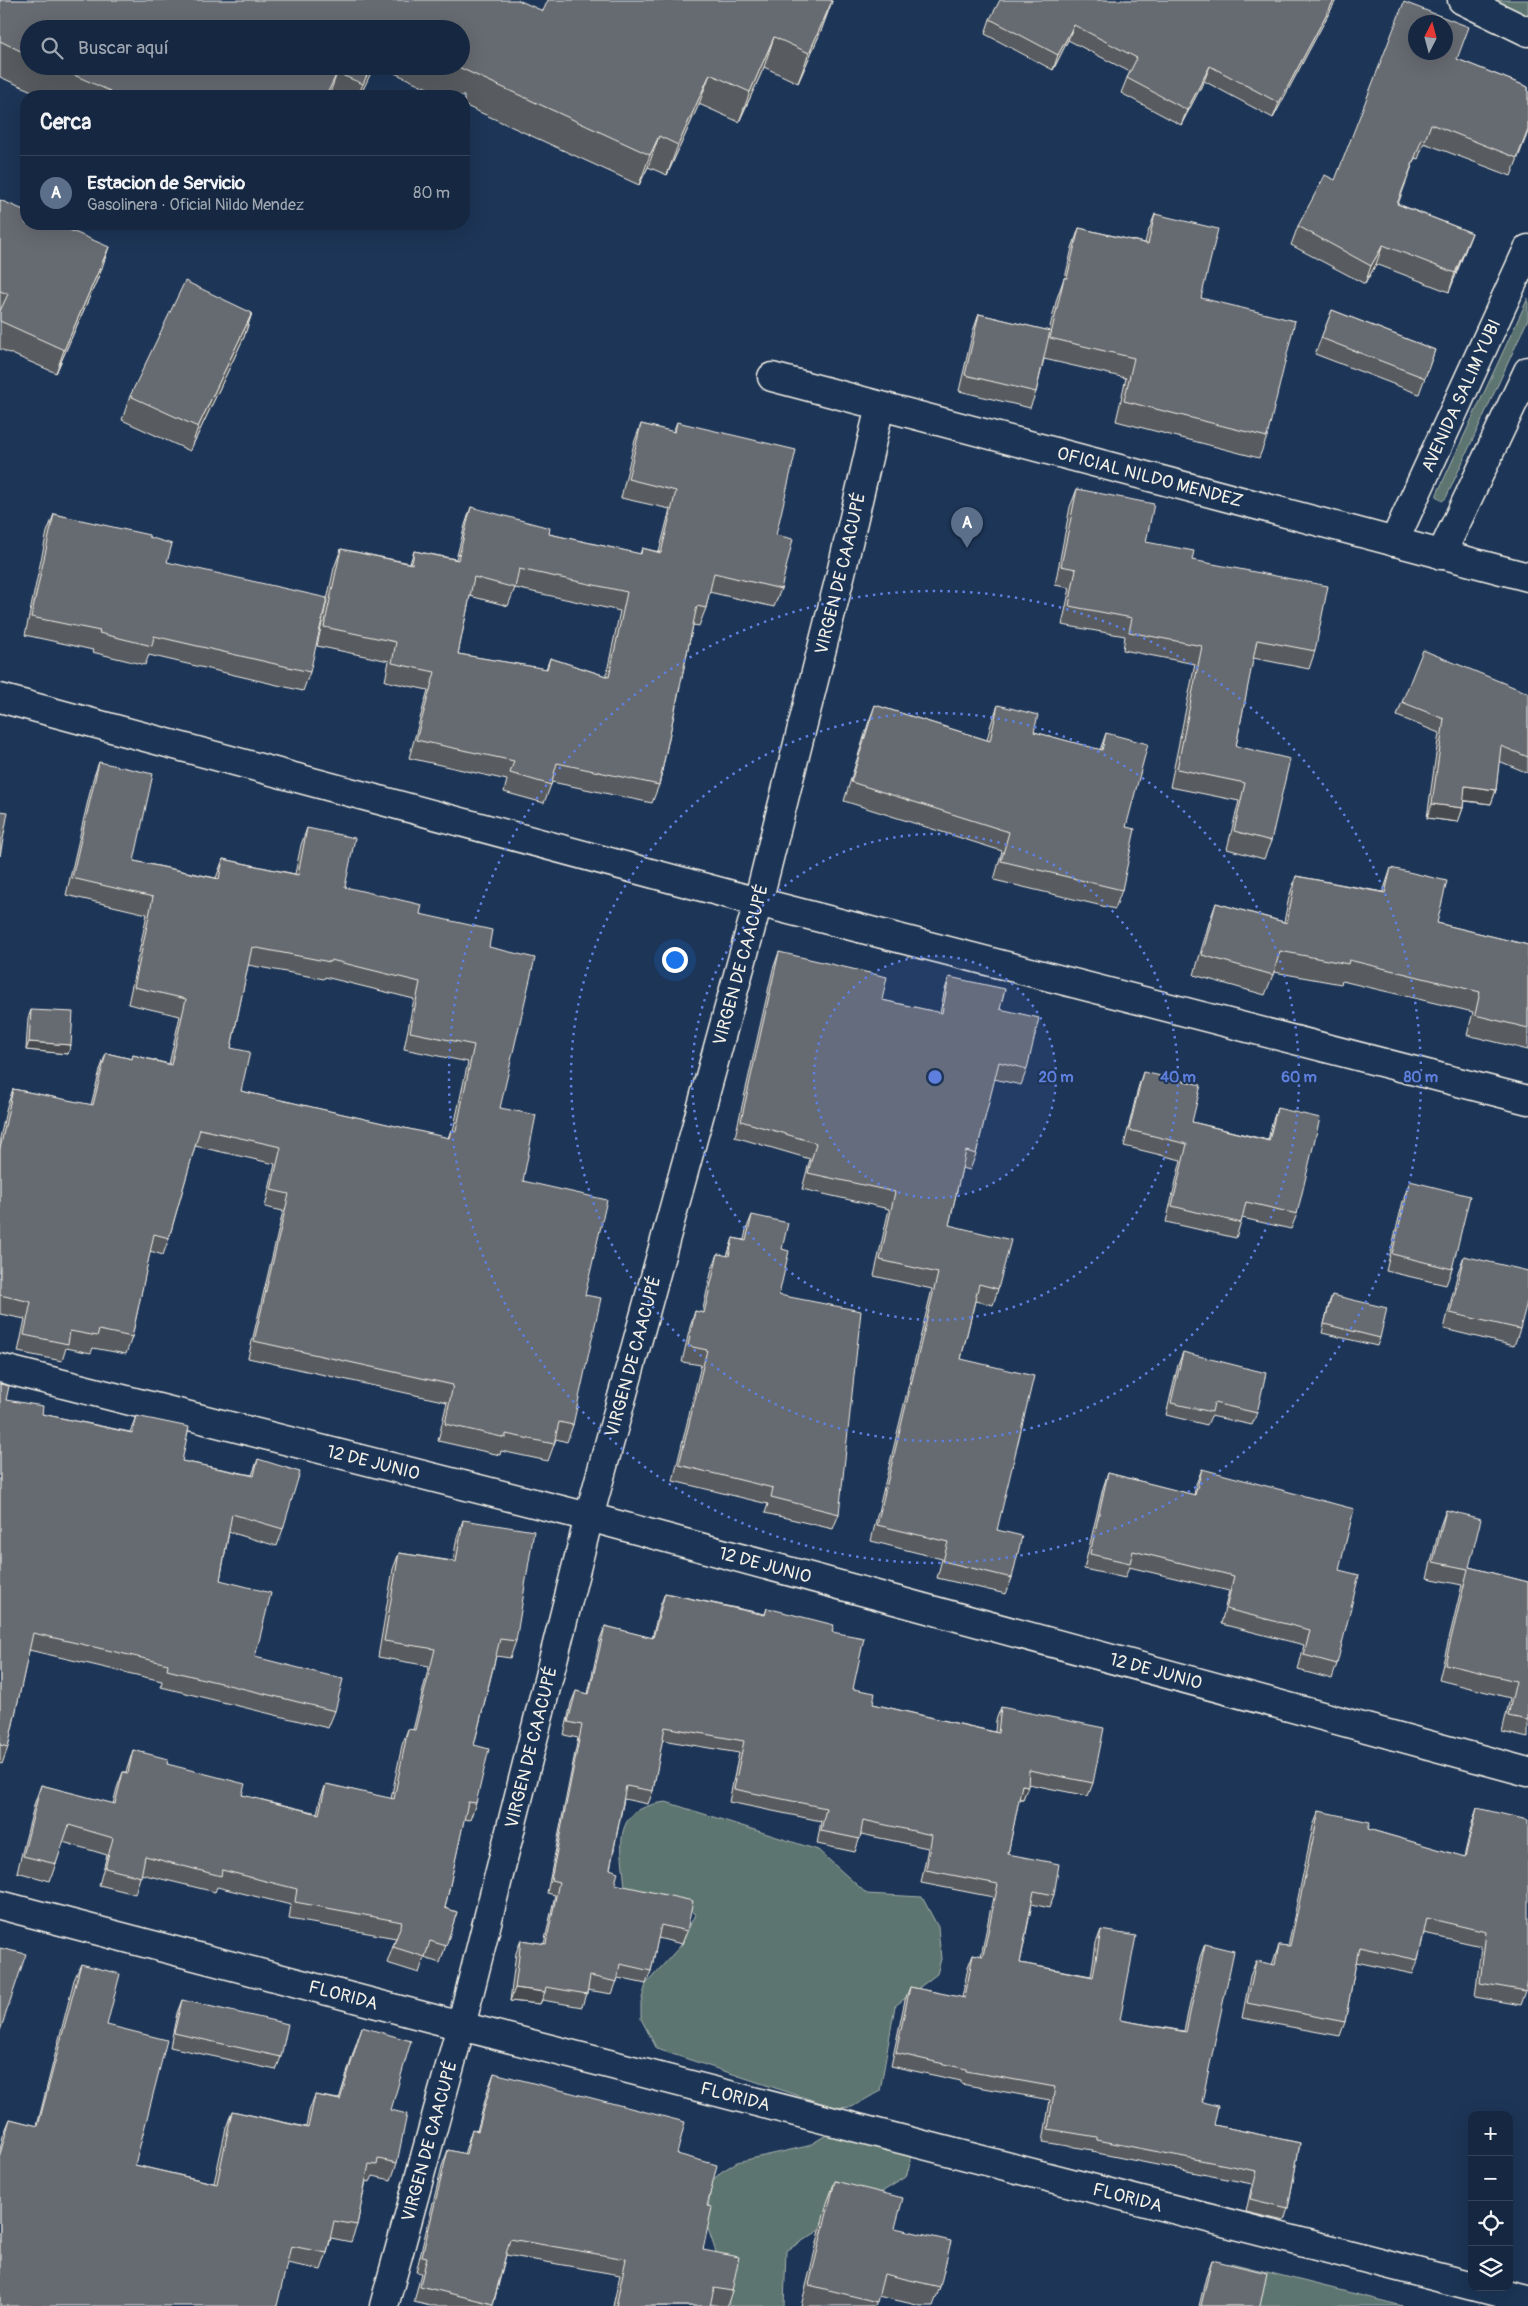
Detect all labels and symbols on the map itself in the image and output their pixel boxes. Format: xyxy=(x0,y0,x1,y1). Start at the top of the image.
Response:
north arrow xyxy=(1408,15,1453,60)
street label: AVENIDA SALIM YUBI xyxy=(1416,315,1506,476)
street label: OFICIAL NILDO MENDEZ xyxy=(1055,441,1245,513)
street label: VIRGEN DE CAACUPÉ xyxy=(809,490,871,657)
pin: A xyxy=(951,507,983,548)
street label: VIRGEN DE CAACUPÉ xyxy=(708,882,774,1048)
your location xyxy=(662,947,688,973)
centre of rings xyxy=(926,1068,944,1086)
text: 20 m xyxy=(1038,1068,1074,1087)
text: 40 m xyxy=(1160,1068,1196,1087)
text: 60 m xyxy=(1281,1068,1317,1087)
text: 80 m xyxy=(1404,1068,1438,1087)
street label: VIRGEN DE CAACUPÉ xyxy=(600,1273,666,1439)
street label: 12 DE JUNIO xyxy=(324,1440,422,1485)
street label: 12 DE JUNIO xyxy=(716,1541,814,1588)
street label: 12 DE JUNIO xyxy=(1107,1647,1205,1694)
street label: VIRGEN DE CAACUPÉ xyxy=(500,1664,563,1830)
street label: FLORIDA xyxy=(306,1975,381,2015)
street label: VIRGEN DE CAACUPÉ xyxy=(396,2058,462,2224)
street label: FLORIDA xyxy=(698,2077,773,2117)
street label: FLORIDA xyxy=(1090,2177,1165,2218)

